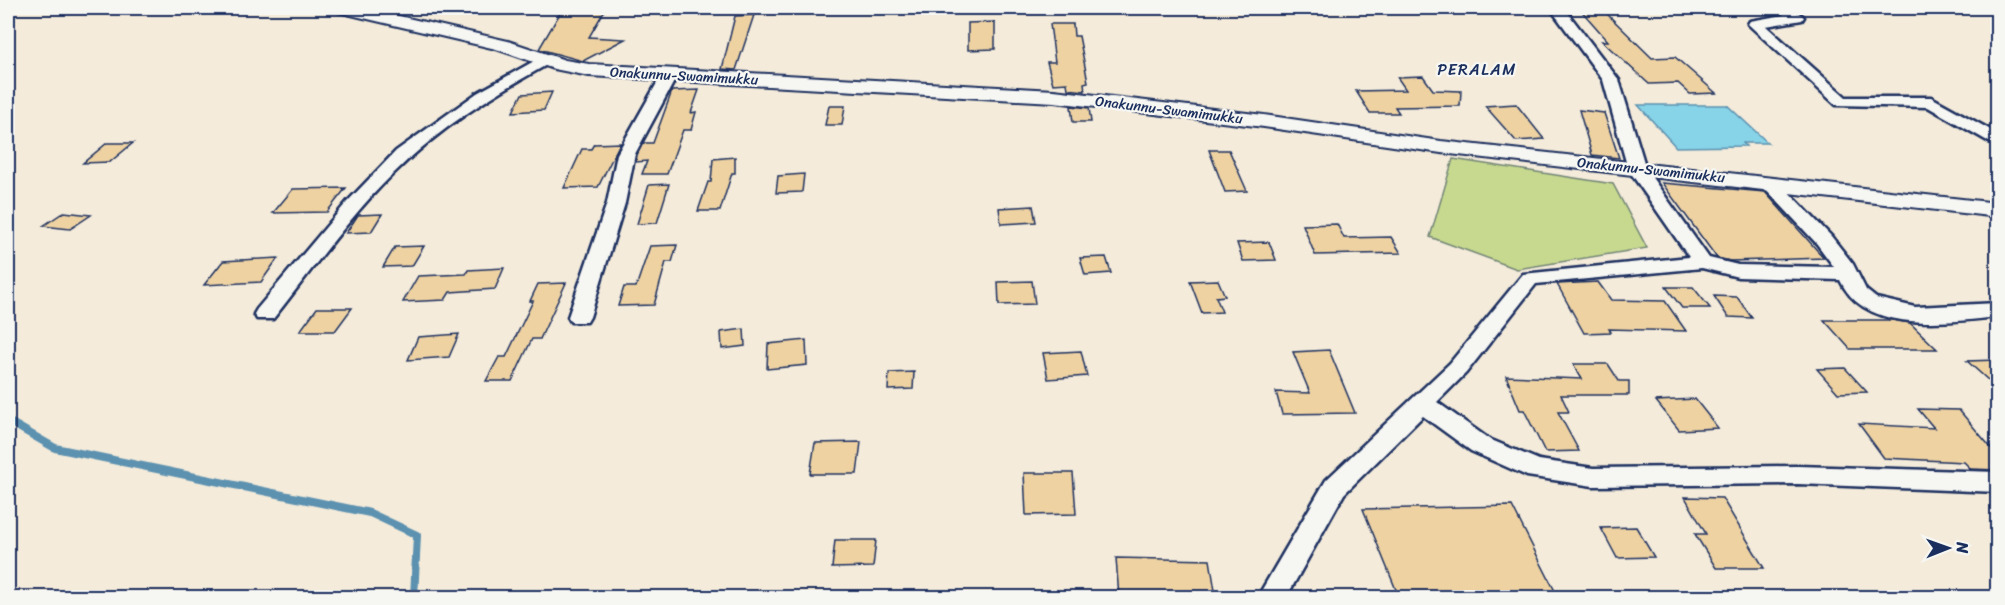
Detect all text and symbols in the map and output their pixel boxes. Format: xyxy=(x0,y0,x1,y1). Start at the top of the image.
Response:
district label: PERALAM xyxy=(1437,55,1517,84)
street label: Onakunnu-Swamimukku xyxy=(609,60,759,92)
street label: Onakunnu-Swamimukku xyxy=(1094,89,1245,132)
street label: Onakunnu-Swamimukku xyxy=(1576,150,1727,190)
north arrow xyxy=(1918,518,1978,578)
text: N xyxy=(1948,541,1977,554)

